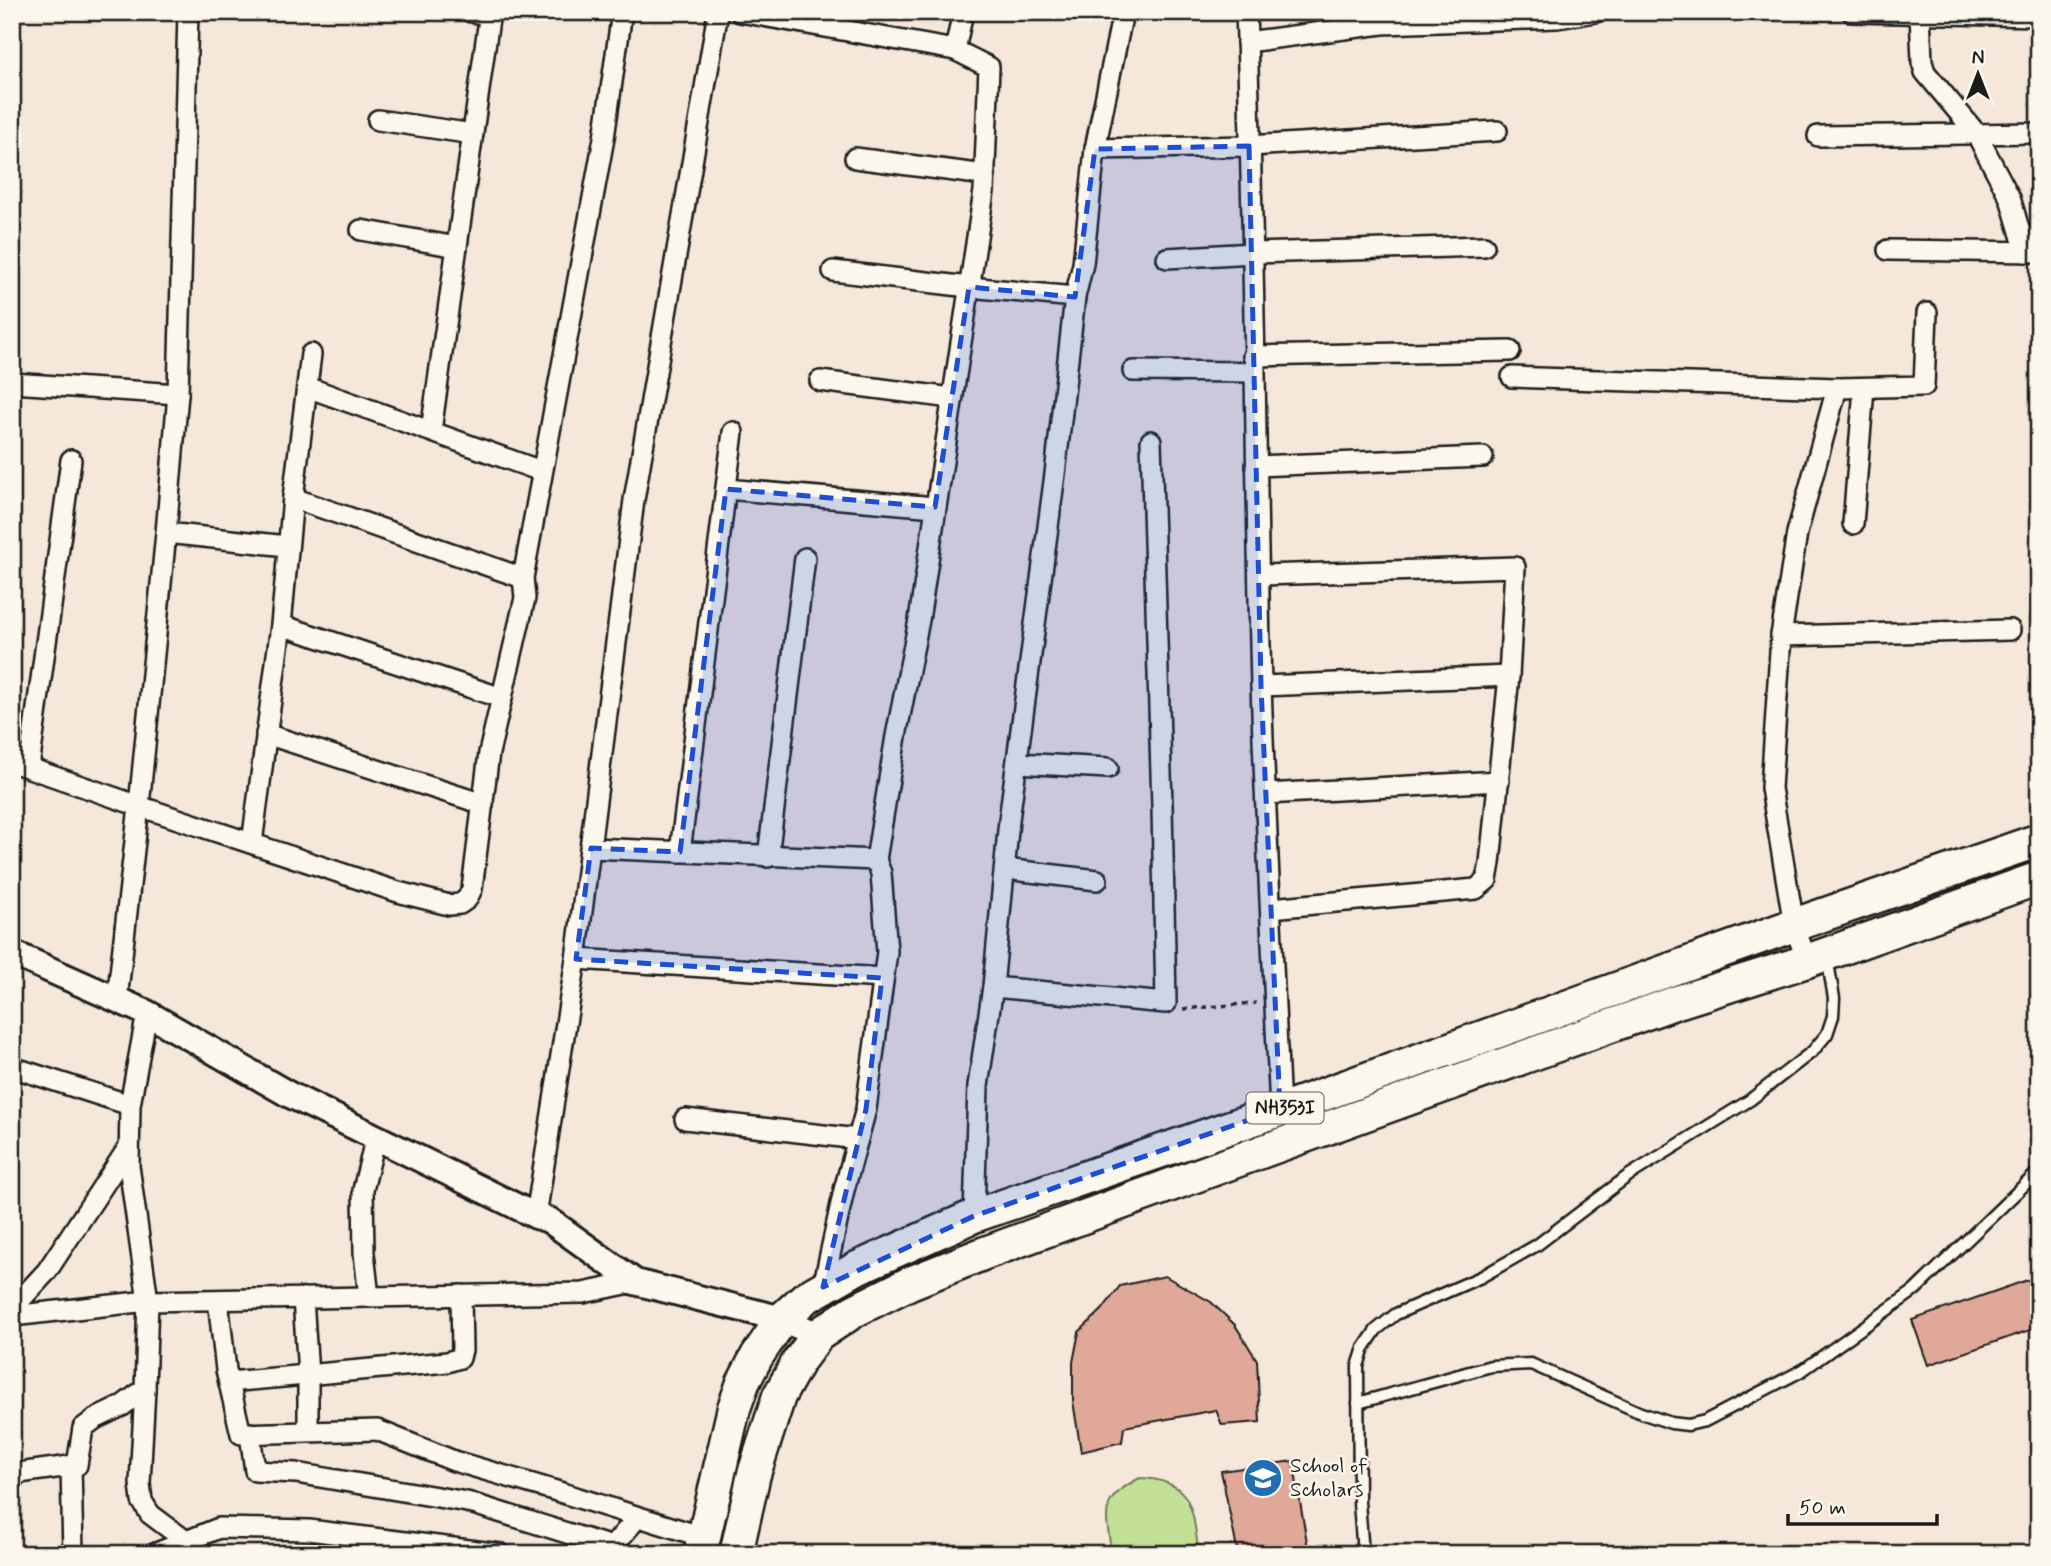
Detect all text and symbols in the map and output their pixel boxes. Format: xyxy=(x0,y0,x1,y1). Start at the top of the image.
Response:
north arrow xyxy=(1942,38,2012,108)
text: N xyxy=(1972,46,1984,71)
road number: NH353I xyxy=(1246,1092,1324,1124)
place label: School of Scholars xyxy=(1290,1452,1367,1504)
school or university icon: School of Scholars xyxy=(1242,1457,1284,1499)
scale bar xyxy=(1788,1482,1937,1526)
text: 50 m xyxy=(1799,1494,1846,1522)

